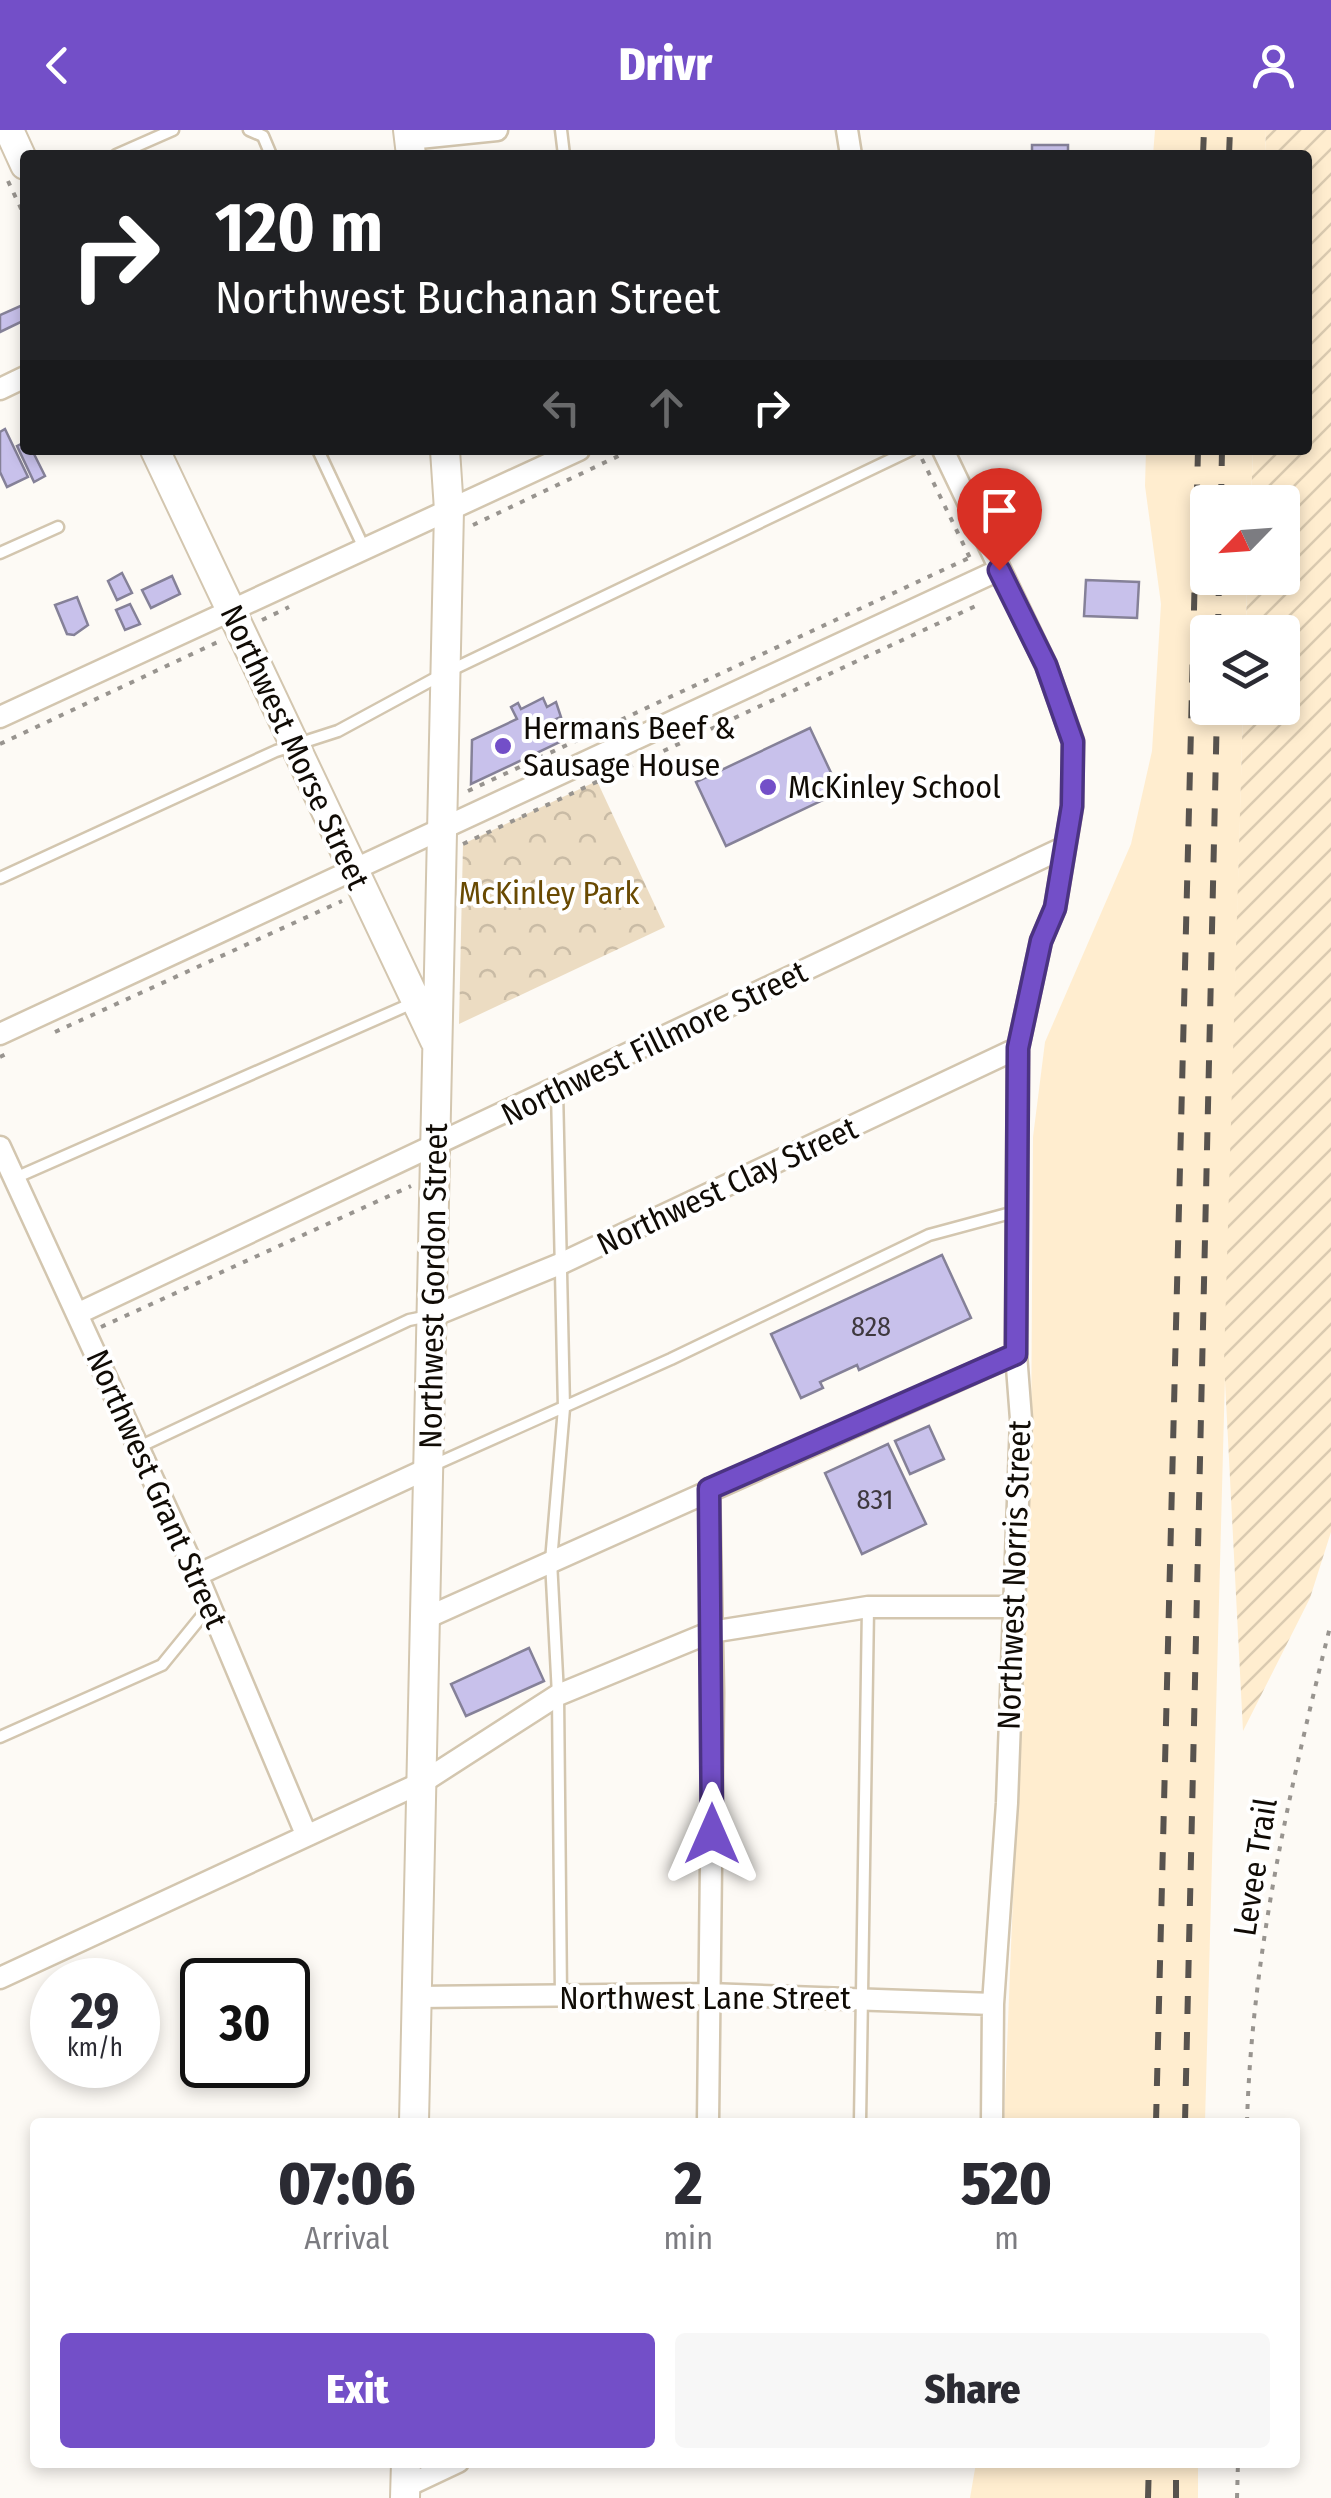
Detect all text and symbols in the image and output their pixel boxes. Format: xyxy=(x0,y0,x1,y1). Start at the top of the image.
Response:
icon: back xyxy=(30,38,85,93)
text: Drivr xyxy=(619,38,712,92)
icon: person xyxy=(1246,38,1301,93)
text: 120 m xyxy=(215,186,383,270)
icon: right xyxy=(50,190,180,320)
text: Northwest Buchanan Street xyxy=(215,271,720,325)
icon: left xyxy=(534,380,589,435)
icon: ahead xyxy=(639,380,694,435)
icon: right xyxy=(744,380,799,435)
pin xyxy=(957,468,1042,571)
icon: arrive xyxy=(972,483,1027,538)
north arrow xyxy=(1190,485,1300,595)
map controls xyxy=(1190,485,1300,725)
street label: Northwest Morse Street xyxy=(212,599,378,896)
button: layers xyxy=(1190,615,1300,725)
place label: Hermans Beef & Sausage House xyxy=(523,709,735,784)
marker: Hermans Beef & Sausage House xyxy=(492,735,514,757)
place label: McKinley School xyxy=(788,768,1001,806)
marker: McKinley School xyxy=(757,776,779,798)
park label: McKinley Park xyxy=(459,874,640,912)
street label: Northwest Fillmore Street xyxy=(495,952,813,1133)
street label: Northwest Clay Street xyxy=(591,1109,864,1263)
street label: Northwest Gordon Street xyxy=(411,1122,455,1449)
house number: 828 xyxy=(851,1310,891,1343)
street label: Northwest Grant Street xyxy=(78,1344,236,1635)
street label: Northwest Norris Street xyxy=(990,1419,1038,1730)
house number: 831 xyxy=(857,1483,893,1516)
position arrow xyxy=(660,1782,764,1886)
street label: Levee Trail xyxy=(1225,1796,1285,1938)
speed limit sign: 30 xyxy=(180,1958,310,2088)
street label: Northwest Lane Street xyxy=(559,1979,851,2017)
text: 29 xyxy=(71,1981,119,2041)
text: km/h xyxy=(67,2033,123,2063)
text: 07:06 xyxy=(278,2148,415,2220)
text: 2 xyxy=(674,2148,702,2220)
text: 520 xyxy=(961,2148,1052,2220)
text: Arrival xyxy=(304,2219,389,2257)
text: min xyxy=(663,2219,713,2257)
text: m xyxy=(994,2219,1019,2257)
button: Exit xyxy=(60,2333,655,2448)
button: Share xyxy=(675,2333,1270,2448)

